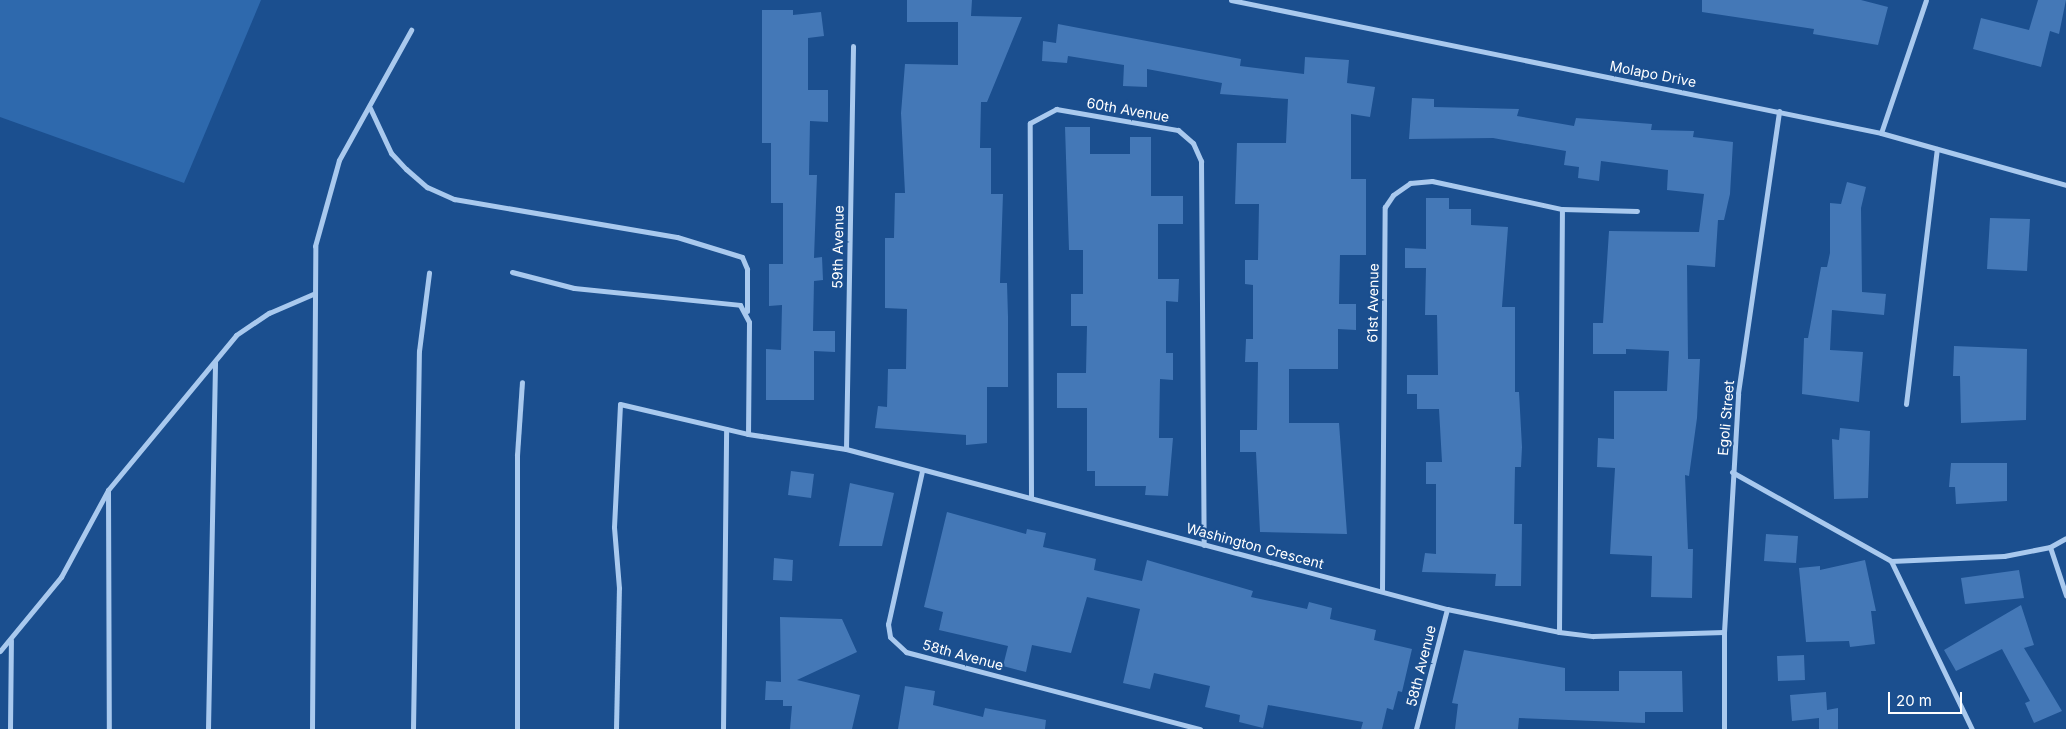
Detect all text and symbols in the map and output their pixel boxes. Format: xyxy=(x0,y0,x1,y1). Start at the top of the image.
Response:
street label: Molapo Drive xyxy=(1608,57,1698,91)
street label: 60th Avenue xyxy=(1085,94,1171,126)
street label: 59th Avenue xyxy=(829,205,847,289)
street label: 61st Avenue xyxy=(1364,263,1382,343)
street label: Egoli Street xyxy=(1714,380,1738,456)
street label: Washington Crescent xyxy=(1184,520,1326,572)
street label: 58th Avenue xyxy=(1403,624,1439,708)
street label: 58th Avenue xyxy=(921,636,1005,674)
scale bar xyxy=(1891,682,1965,714)
text: 20 m xyxy=(1896,691,1932,710)

